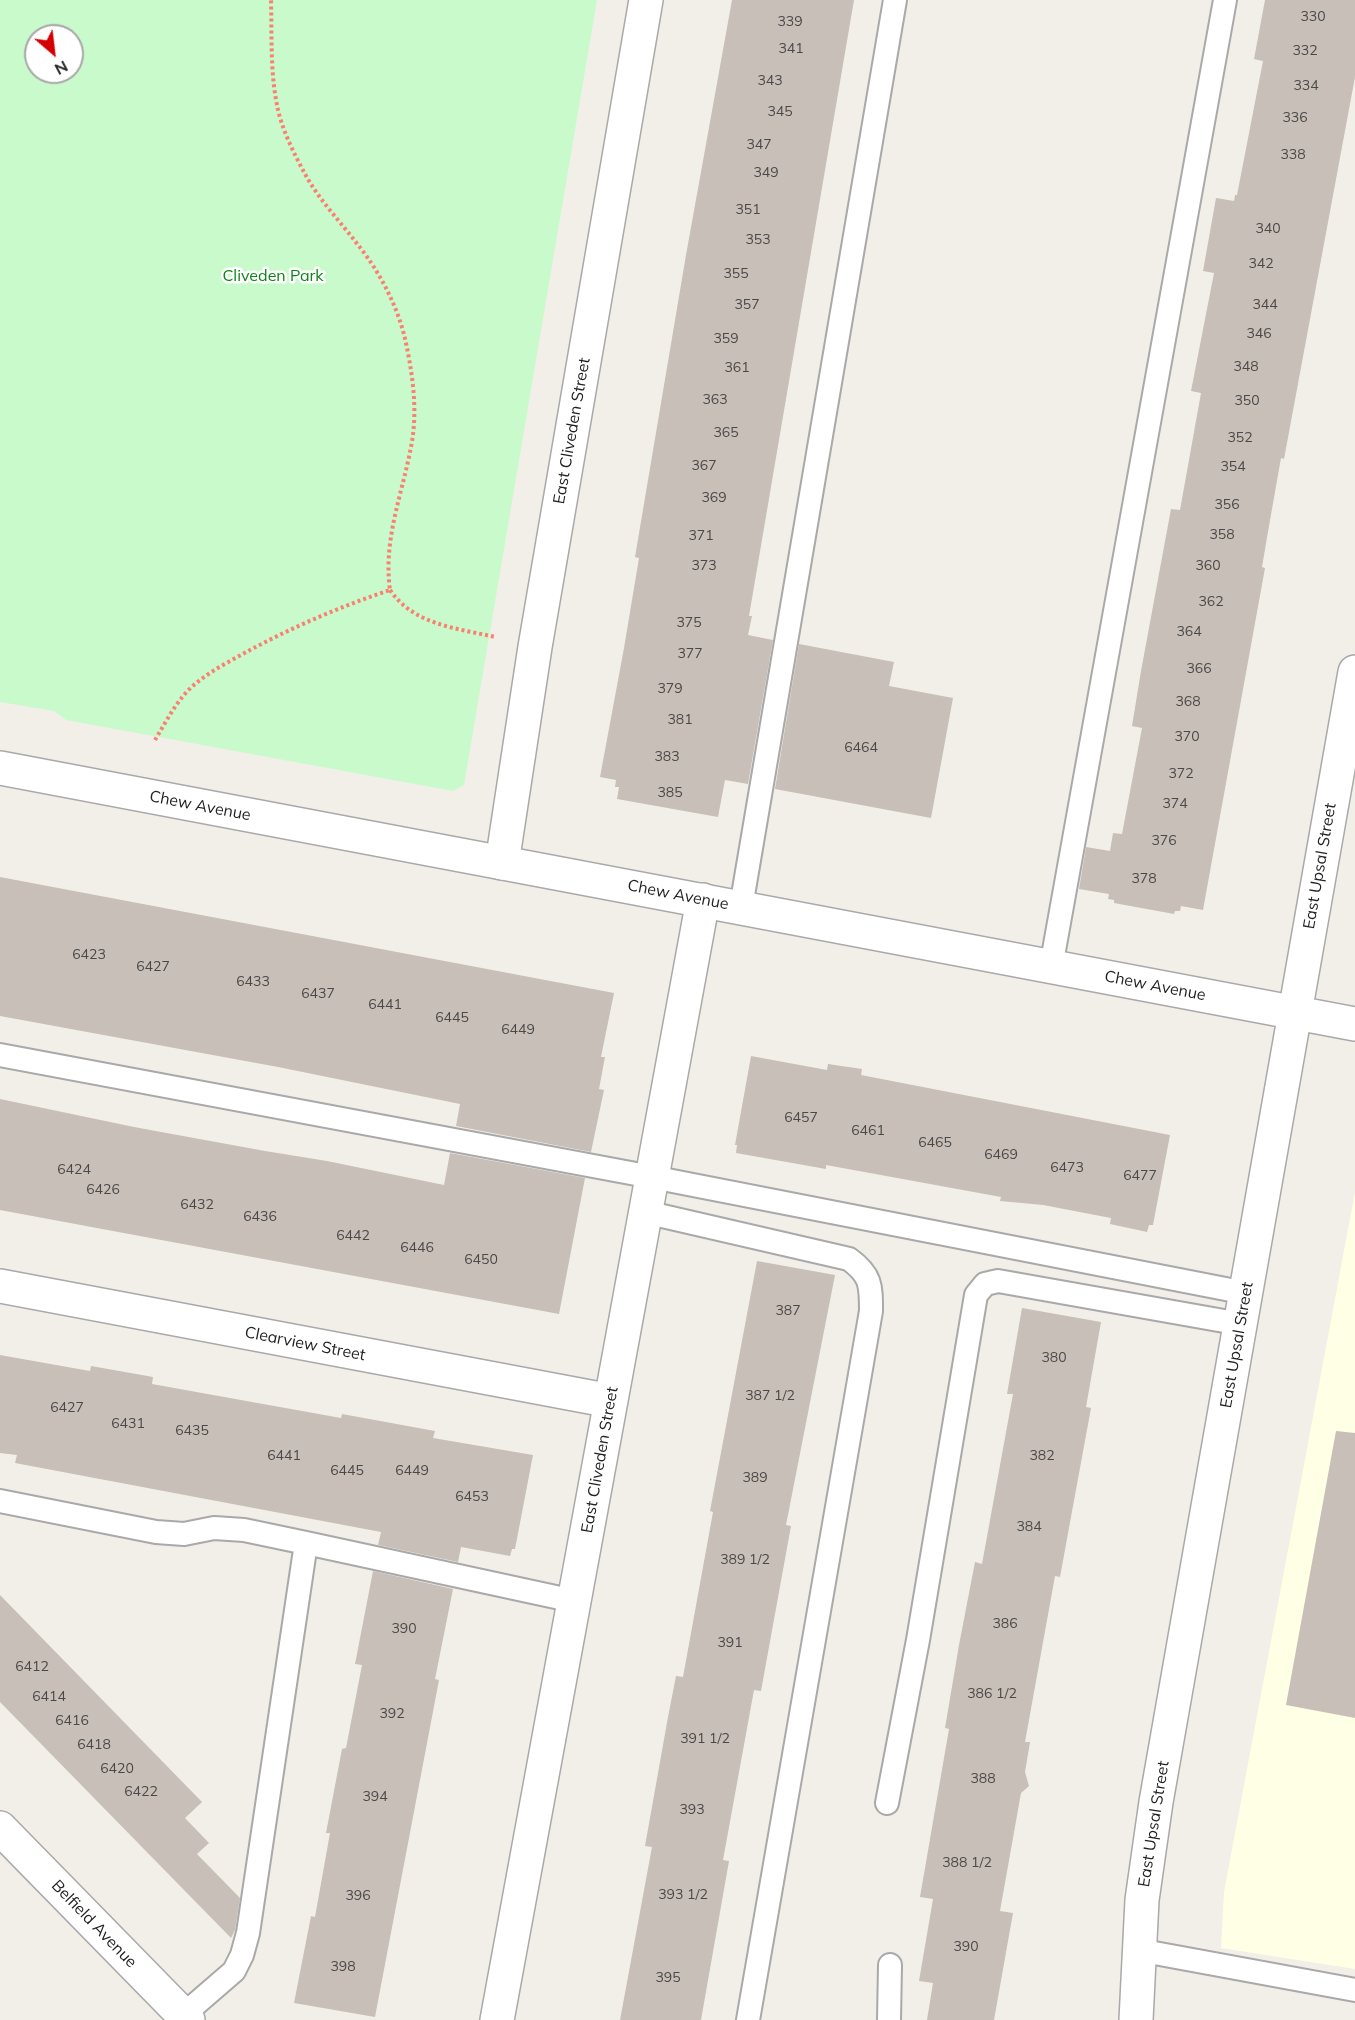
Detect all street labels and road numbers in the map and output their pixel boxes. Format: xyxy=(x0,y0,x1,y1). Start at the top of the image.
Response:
street label: East Cliveden Street xyxy=(550,356,594,506)
street label: Chew Avenue xyxy=(148,787,252,825)
street label: East Upsal Street xyxy=(1299,802,1341,930)
street label: Chew Avenue xyxy=(626,876,730,914)
street label: Chew Avenue xyxy=(1103,967,1207,1005)
street label: East Upsal Street xyxy=(1216,1281,1258,1409)
street label: Clearview Street xyxy=(243,1323,367,1365)
street label: East Cliveden Street xyxy=(578,1385,622,1535)
street label: East Upsal Street xyxy=(1135,1760,1173,1888)
street label: Belfield Avenue xyxy=(47,1876,141,1972)

